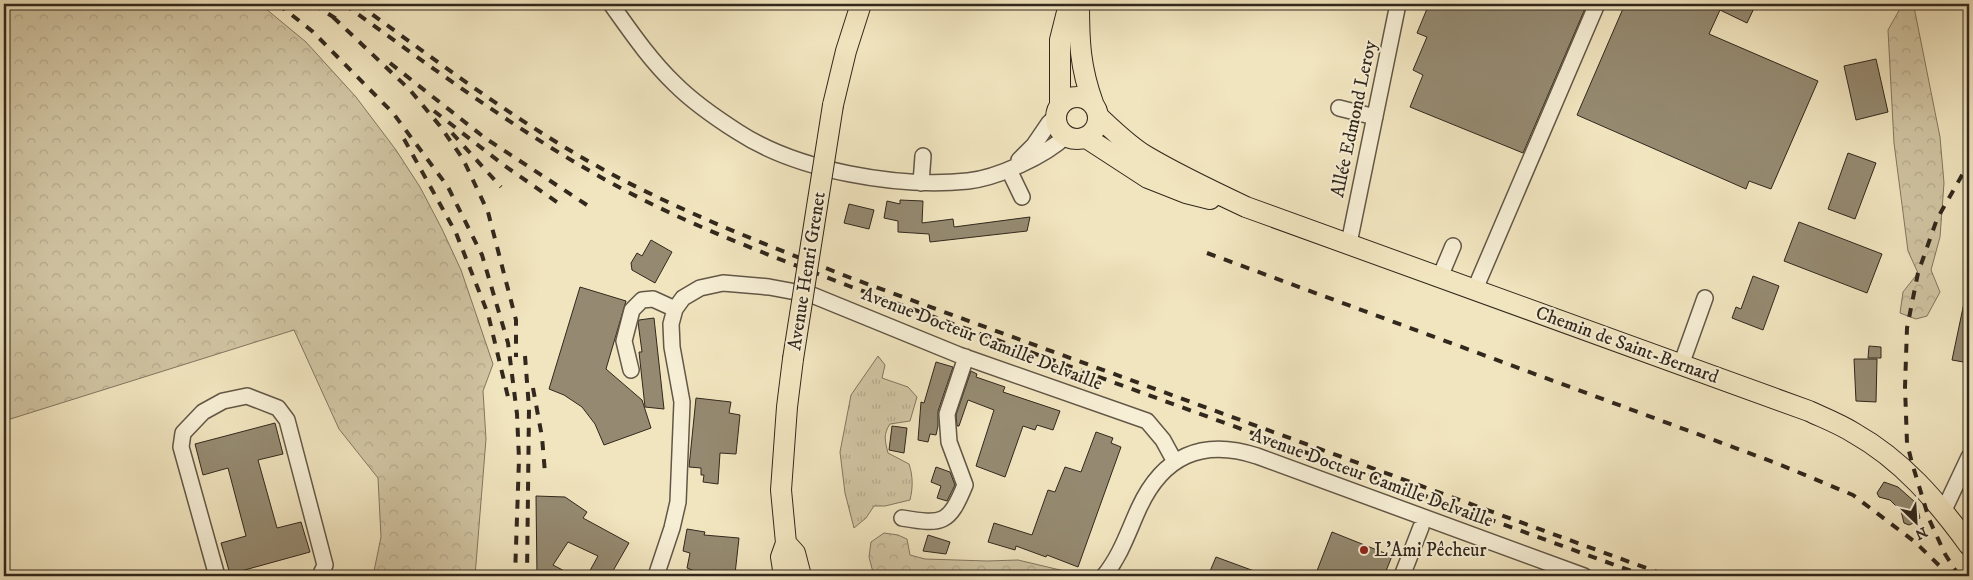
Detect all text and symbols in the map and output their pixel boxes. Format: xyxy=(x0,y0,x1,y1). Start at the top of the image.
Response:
street label: Allée Edmond Leroy xyxy=(1326,37,1382,200)
street label: Avenue Henri Grenet xyxy=(783,190,831,352)
street label: Avenue Docteur Camille Delvaille xyxy=(858,282,1106,396)
street label: Chemin de Saint-Bernard xyxy=(1532,301,1722,389)
street label: Avenue Docteur Camille Delvaille xyxy=(1248,423,1496,533)
north arrow xyxy=(1890,498,1940,548)
text: N xyxy=(1912,522,1930,544)
place label: L'Ami Pêcheur xyxy=(1374,539,1487,562)
marker: L'Ami Pêcheur xyxy=(1358,544,1370,556)

